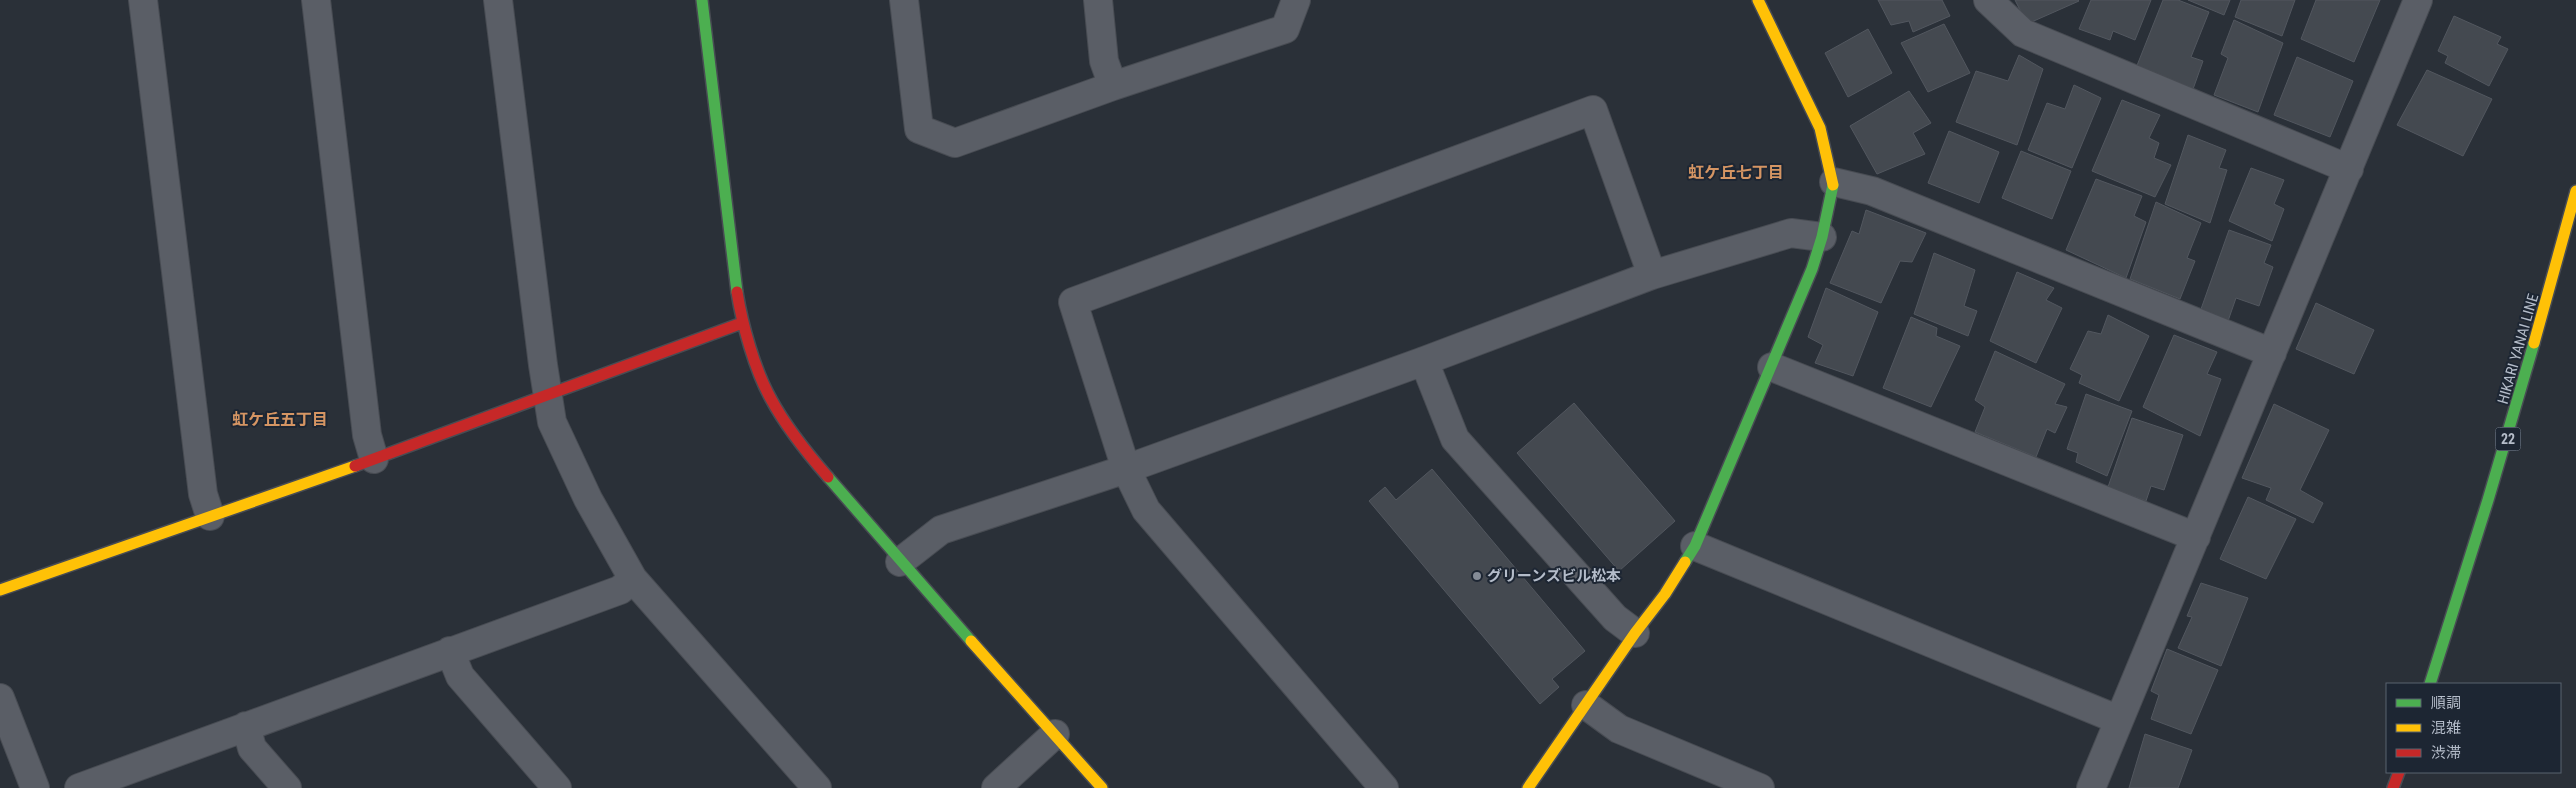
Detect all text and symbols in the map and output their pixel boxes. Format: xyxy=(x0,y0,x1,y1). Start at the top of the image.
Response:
district label: 虹ケ丘七丁目 xyxy=(1688,163,1784,182)
street label: HIKARI YANAI LINE xyxy=(2494,292,2542,406)
district label: 虹ケ丘五丁目 xyxy=(232,410,328,429)
road number: 22 xyxy=(2496,428,2520,450)
place label: グリーンズビル松本 xyxy=(1487,567,1621,585)
marker: グリーンズビル松本 xyxy=(1471,570,1483,582)
legend xyxy=(2386,683,2561,773)
text: 順調 xyxy=(2431,694,2461,712)
text: 混雑 xyxy=(2431,719,2461,737)
text: 渋滞 xyxy=(2431,744,2461,762)

